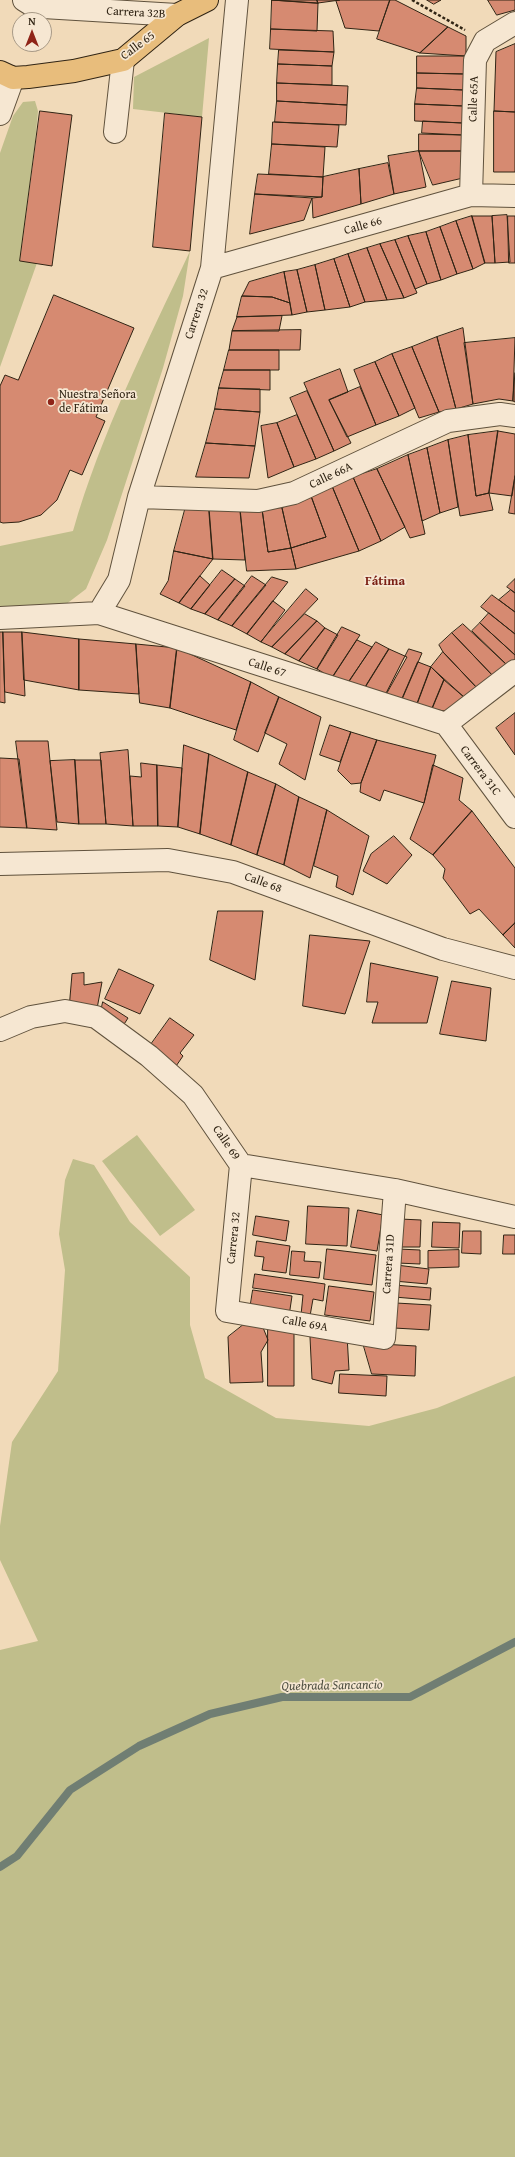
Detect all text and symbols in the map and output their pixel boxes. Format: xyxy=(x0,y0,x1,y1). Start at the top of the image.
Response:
street label: Carrera 32B xyxy=(106,4,166,22)
north arrow xyxy=(12,12,52,52)
text: N xyxy=(28,13,36,29)
street label: Calle 65 xyxy=(118,29,158,63)
street label: Calle 65A xyxy=(466,76,482,122)
street label: Calle 66 xyxy=(342,214,384,238)
street label: Carrera 32 xyxy=(182,287,212,341)
place label: Nuestra Señora de Fátima xyxy=(59,388,136,416)
marker: Nuestra Señora de Fátima xyxy=(46,397,56,407)
street label: Calle 66A xyxy=(307,460,355,492)
district label: Fátima xyxy=(365,574,405,590)
street label: Calle 67 xyxy=(246,655,288,681)
street label: Carrera 31C xyxy=(457,743,503,799)
street label: Calle 68 xyxy=(242,870,284,896)
street label: Calle 69 xyxy=(209,1123,243,1163)
street label: Carrera 32 xyxy=(224,1211,244,1265)
street label: Carrera 31D xyxy=(380,1234,398,1294)
street label: Calle 69A xyxy=(281,1313,329,1335)
water label: Quebrada Sancancio xyxy=(281,1677,383,1695)

